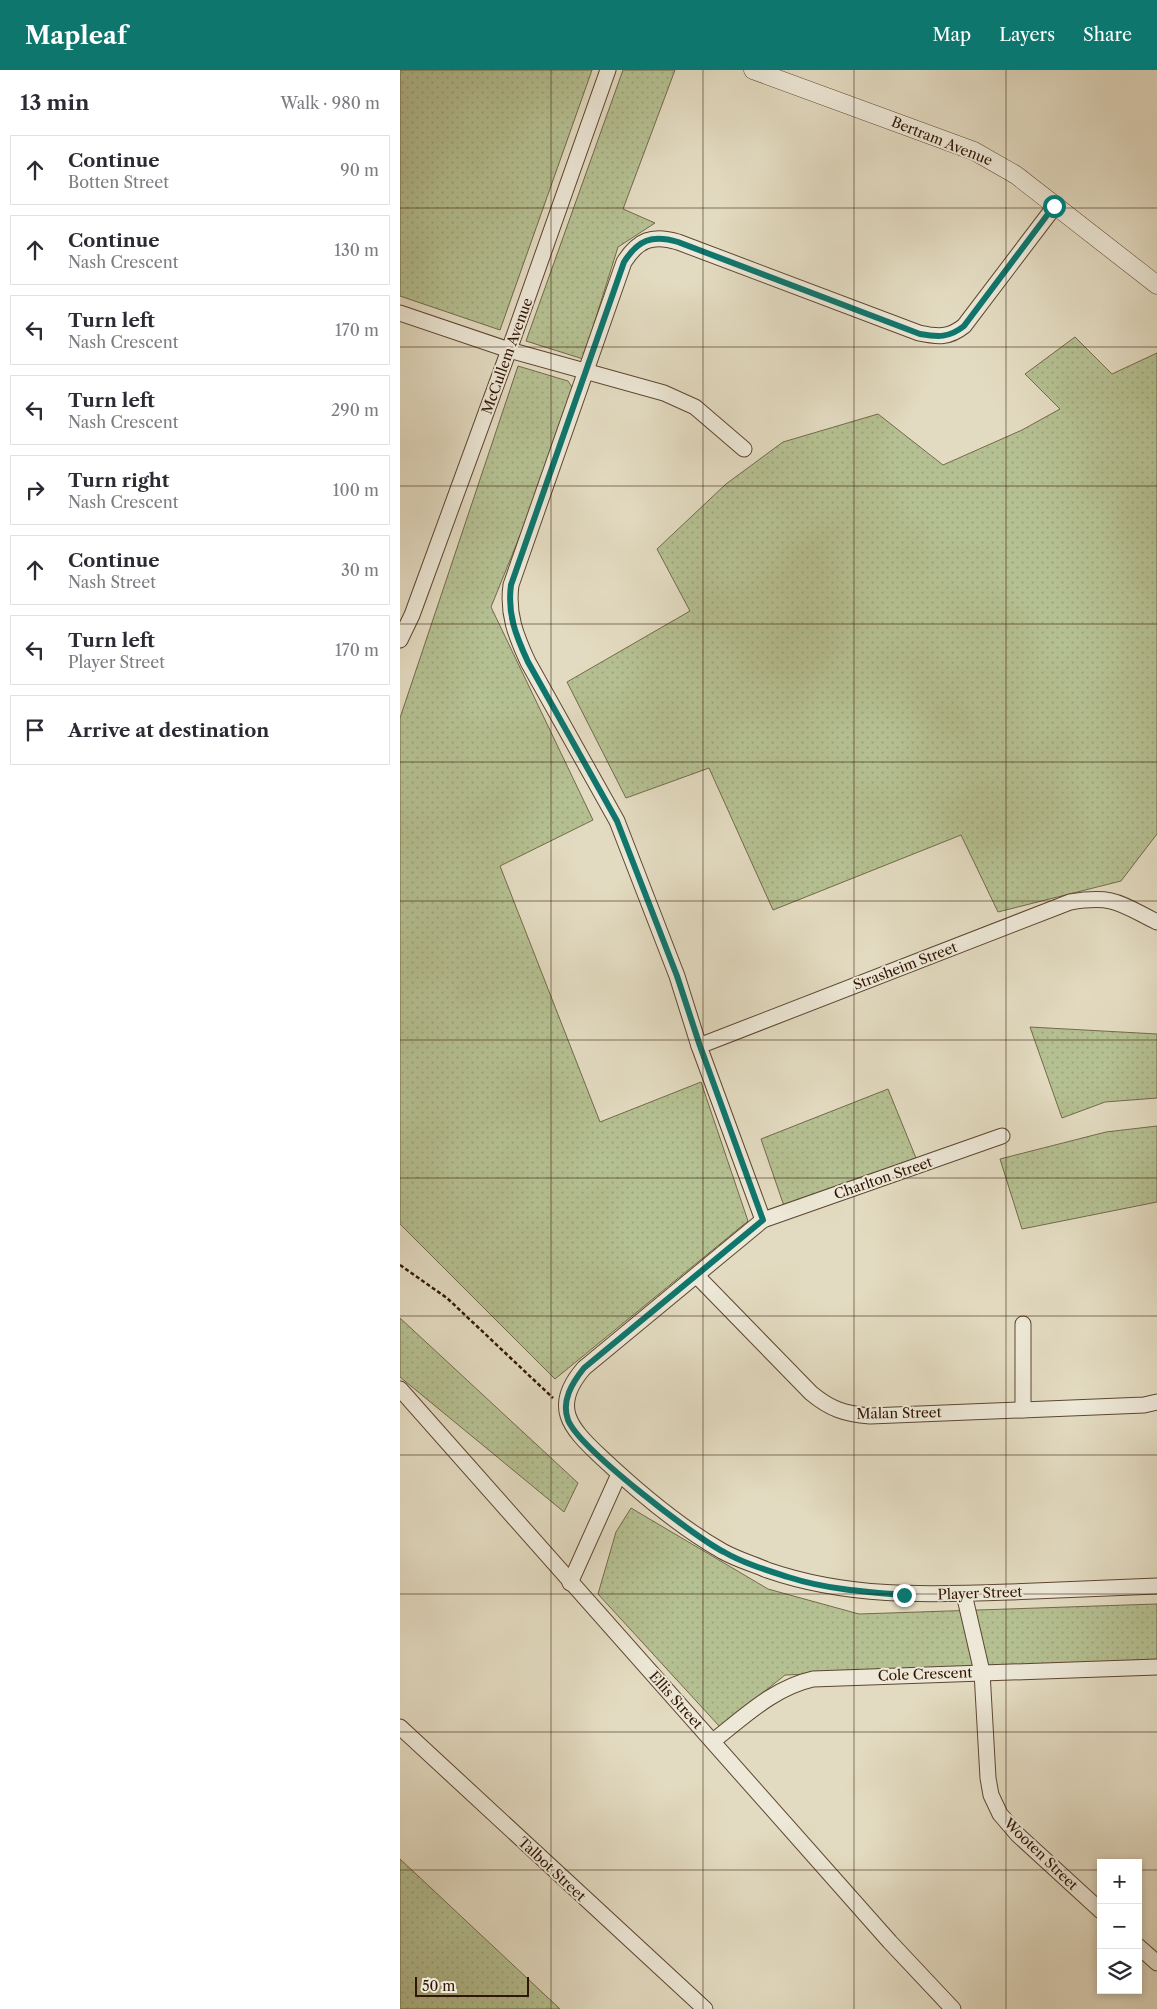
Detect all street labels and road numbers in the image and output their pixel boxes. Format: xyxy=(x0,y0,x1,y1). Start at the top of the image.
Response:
street label: Bertram Avenue xyxy=(889,112,995,170)
street label: McCullem Avenue xyxy=(478,295,536,417)
street label: Strasheim Street xyxy=(850,938,960,994)
street label: Charlton Street xyxy=(832,1153,935,1203)
street label: Malan Street xyxy=(856,1403,942,1423)
street label: Player Street xyxy=(937,1583,1023,1603)
street label: Cole Crescent xyxy=(877,1663,973,1685)
street label: Ellis Street xyxy=(645,1667,707,1733)
street label: Wooten Street xyxy=(999,1813,1082,1894)
street label: Talbot Street xyxy=(514,1833,590,1905)

